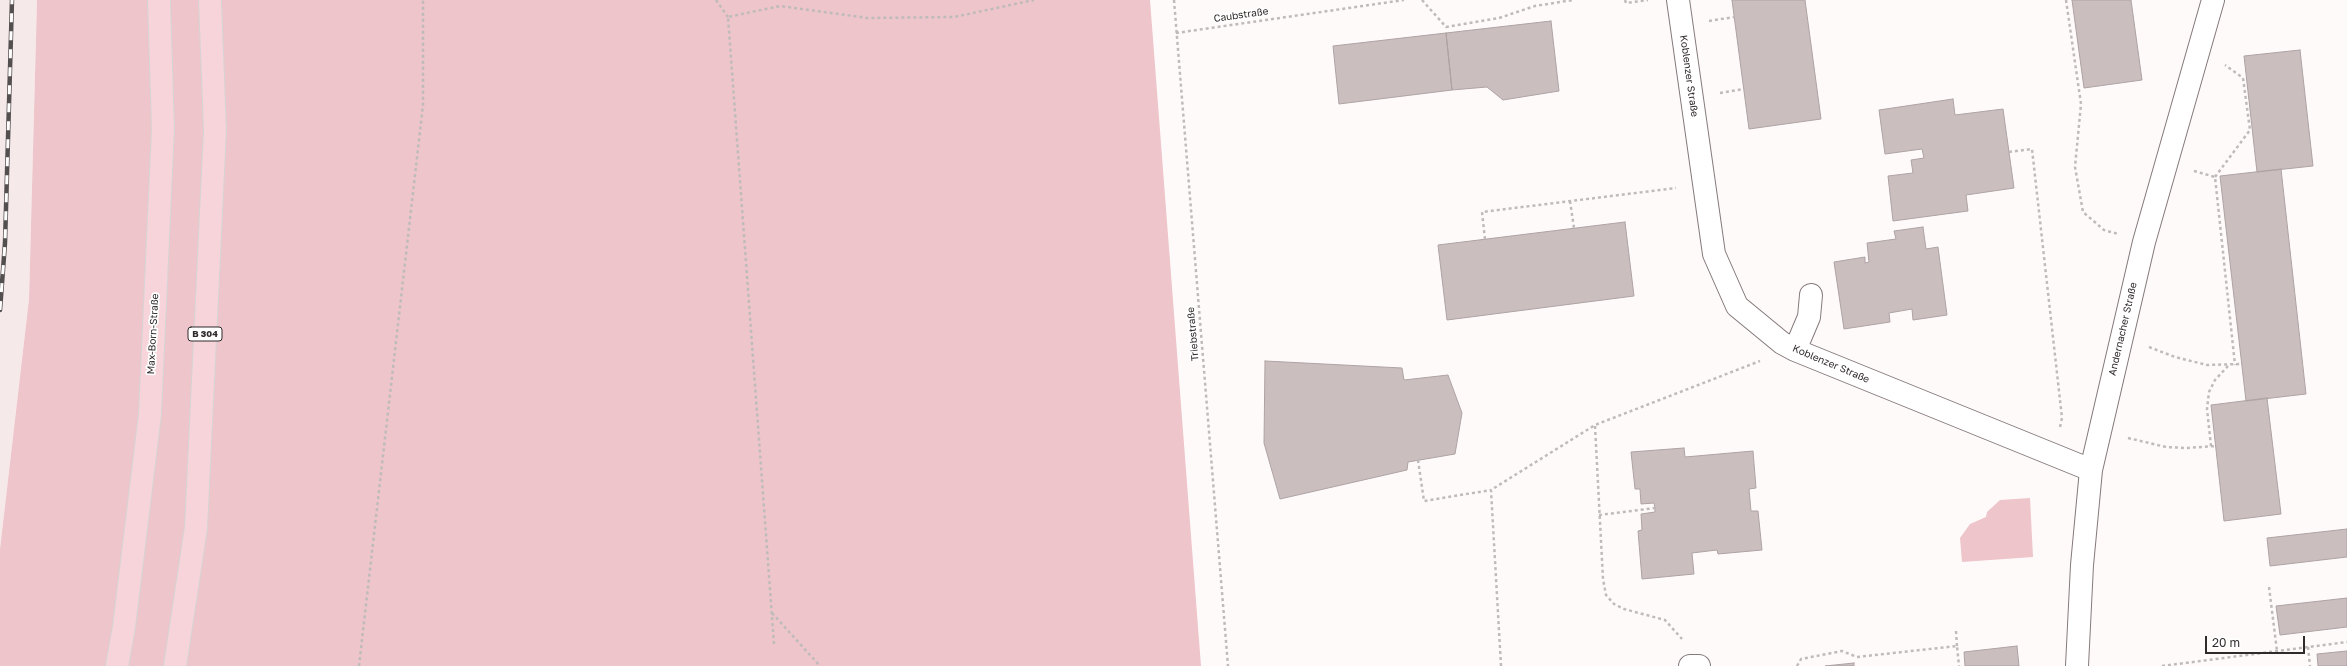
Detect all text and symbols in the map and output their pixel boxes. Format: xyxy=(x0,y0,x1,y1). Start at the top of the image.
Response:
street label: Caubstraße xyxy=(1213,5,1269,25)
street label: Koblenzer Straße xyxy=(1677,34,1701,118)
street label: Andernacher Straße xyxy=(2106,281,2140,377)
street label: Max-Born-Straße xyxy=(145,293,161,375)
street label: Triebstraße xyxy=(1185,306,1201,362)
road number: B 304 xyxy=(188,327,222,341)
street label: Koblenzer Straße xyxy=(1791,342,1871,386)
scale bar xyxy=(2207,628,2307,654)
text: 20 m xyxy=(2212,635,2240,650)

